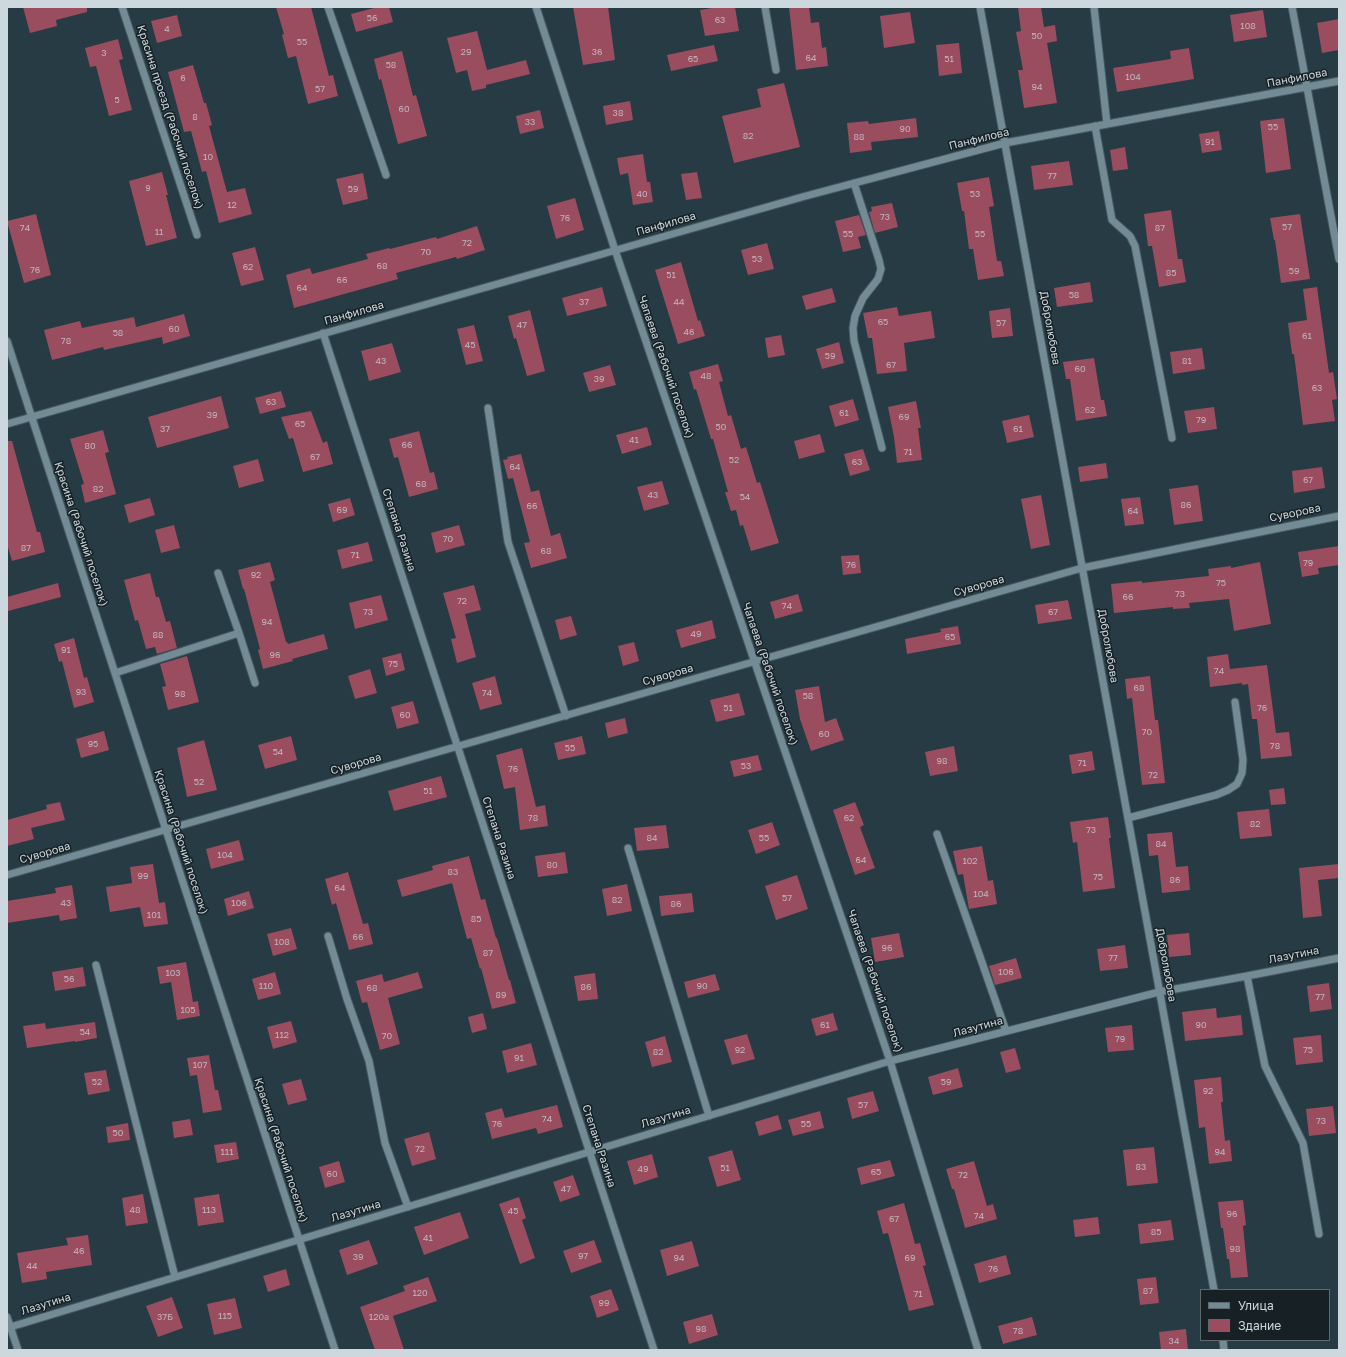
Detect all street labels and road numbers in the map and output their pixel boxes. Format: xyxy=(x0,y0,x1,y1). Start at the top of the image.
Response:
street label: Красина проезд (Рабочий поселок) xyxy=(134,23,206,211)
street label: Панфилова xyxy=(1266,66,1328,90)
street label: Панфилова xyxy=(948,125,1010,153)
street label: Панфилова xyxy=(635,209,697,239)
street label: Добролюбова xyxy=(1037,290,1063,366)
street label: Чапаева (Рабочий поселок) xyxy=(635,294,697,440)
street label: Панфилова xyxy=(323,298,385,328)
street label: Красина (Рабочий поселок) xyxy=(51,460,111,608)
street label: Степана Разина xyxy=(379,487,419,573)
street label: Суворова xyxy=(1268,501,1322,525)
street label: Суворова xyxy=(952,572,1006,600)
street label: Чапаева (Рабочий поселок) xyxy=(739,601,801,747)
street label: Добролюбова xyxy=(1095,608,1121,684)
street label: Суворова xyxy=(641,661,695,689)
street label: Суворова xyxy=(329,750,383,778)
street label: Красина (Рабочий поселок) xyxy=(151,768,211,916)
street label: Степана Разина xyxy=(479,795,519,881)
street label: Суворова xyxy=(18,839,72,867)
street label: Чапаева (Рабочий поселок) xyxy=(844,908,906,1054)
street label: Добролюбова xyxy=(1153,927,1179,1003)
street label: Лазутина xyxy=(1268,944,1320,966)
street label: Лазутина xyxy=(952,1014,1004,1040)
street label: Красина (Рабочий поселок) xyxy=(251,1076,311,1224)
street label: Степана Разина xyxy=(579,1103,619,1189)
street label: Лазутина xyxy=(640,1103,692,1131)
street label: Лазутина xyxy=(330,1197,382,1225)
street label: Лазутина xyxy=(20,1290,72,1318)

